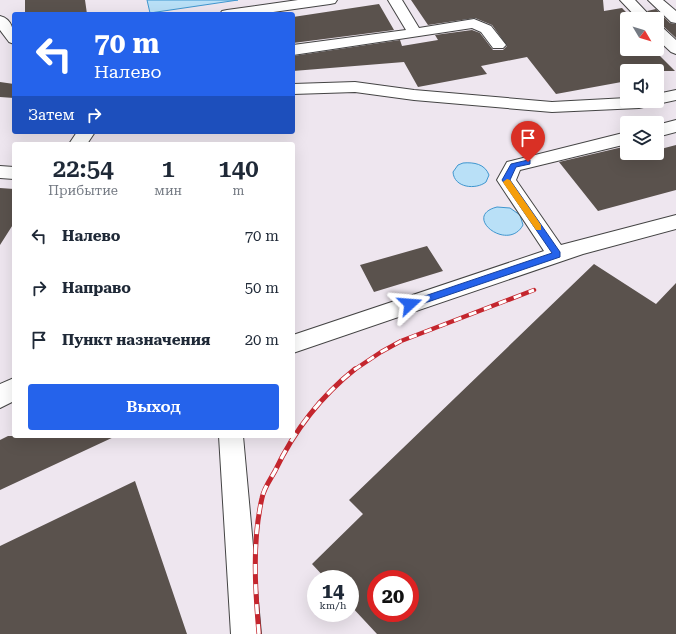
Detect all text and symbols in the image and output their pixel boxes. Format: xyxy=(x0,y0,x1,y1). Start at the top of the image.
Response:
north arrow xyxy=(620,12,664,56)
map controls xyxy=(620,12,664,160)
text: 70 m xyxy=(94,27,159,60)
icon: left xyxy=(28,28,80,80)
text: Налево xyxy=(94,61,162,82)
button: sound xyxy=(620,64,664,108)
icon: right xyxy=(83,104,105,126)
text: Затем xyxy=(28,106,75,124)
button: layers xyxy=(620,116,664,160)
pin xyxy=(511,121,545,162)
icon: arrive xyxy=(517,127,539,149)
text: 22:54 xyxy=(53,155,114,183)
text: 1 xyxy=(161,155,175,183)
text: 140 xyxy=(218,155,259,183)
text: Прибытие xyxy=(48,183,118,198)
text: мин xyxy=(154,183,182,198)
text: m xyxy=(233,183,244,198)
icon: left xyxy=(28,225,50,247)
text: Налево xyxy=(62,227,121,245)
text: 70 m xyxy=(245,227,279,245)
icon: right xyxy=(28,277,50,299)
text: Направо xyxy=(62,279,131,297)
text: 50 m xyxy=(245,279,279,297)
position arrow xyxy=(389,283,431,325)
icon: arrive xyxy=(28,329,50,351)
text: Пункт назначения xyxy=(62,331,210,349)
text: 20 m xyxy=(245,331,279,349)
button: Выход xyxy=(28,384,279,430)
speed limit sign: 20 xyxy=(367,570,419,622)
text: 14 xyxy=(322,579,344,603)
text: km/h xyxy=(320,600,346,611)

